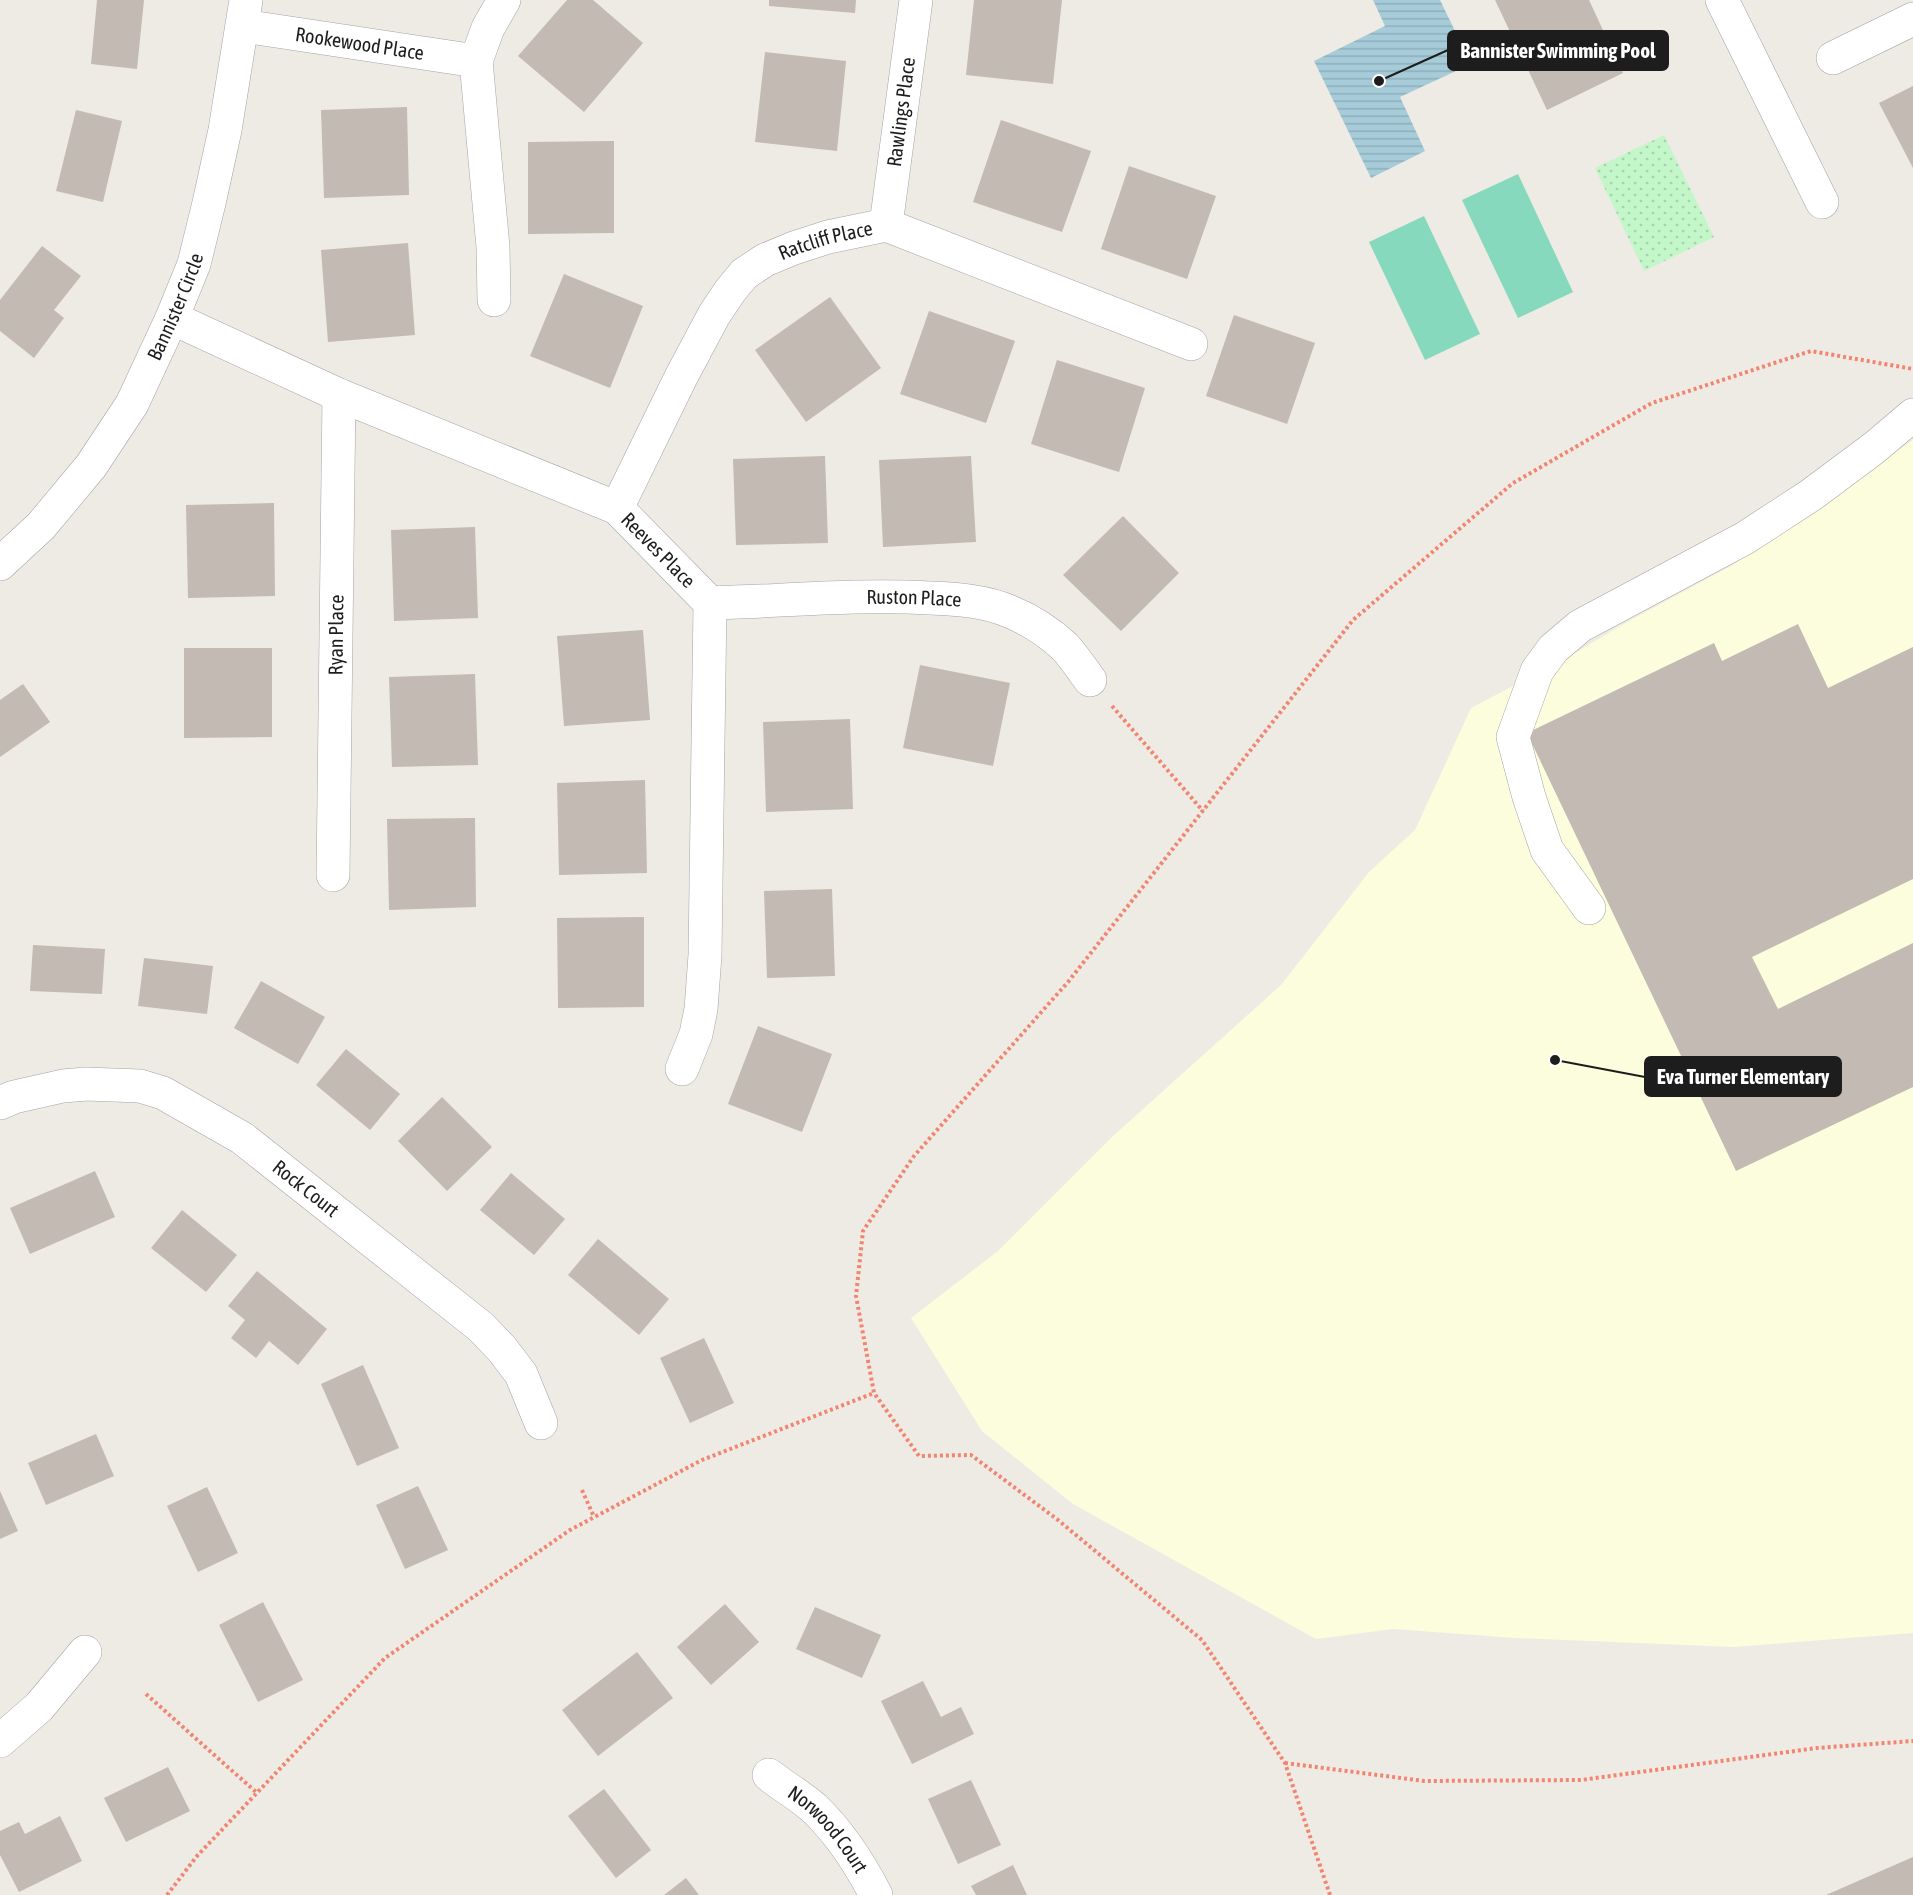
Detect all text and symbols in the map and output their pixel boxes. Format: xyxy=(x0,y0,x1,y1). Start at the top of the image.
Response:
street label: Rookewood Place xyxy=(294,22,426,64)
callout: Bannister Swimming Pool xyxy=(1448,31,1668,70)
text: Bannister Swimming Pool xyxy=(1460,38,1656,62)
street label: Rawlings Place xyxy=(882,56,919,168)
street label: Ratcliff Place xyxy=(775,216,874,264)
street label: Bannister Circle xyxy=(142,251,207,364)
street label: Reeves Place xyxy=(617,508,700,592)
street label: Ruston Place xyxy=(866,585,962,611)
street label: Ryan Place xyxy=(323,594,348,676)
callout: Eva Turner Elementary xyxy=(1645,1057,1841,1096)
text: Eva Turner Elementary xyxy=(1657,1064,1830,1088)
street label: Rock Court xyxy=(269,1155,344,1221)
street label: Norwood Court xyxy=(784,1780,873,1877)

